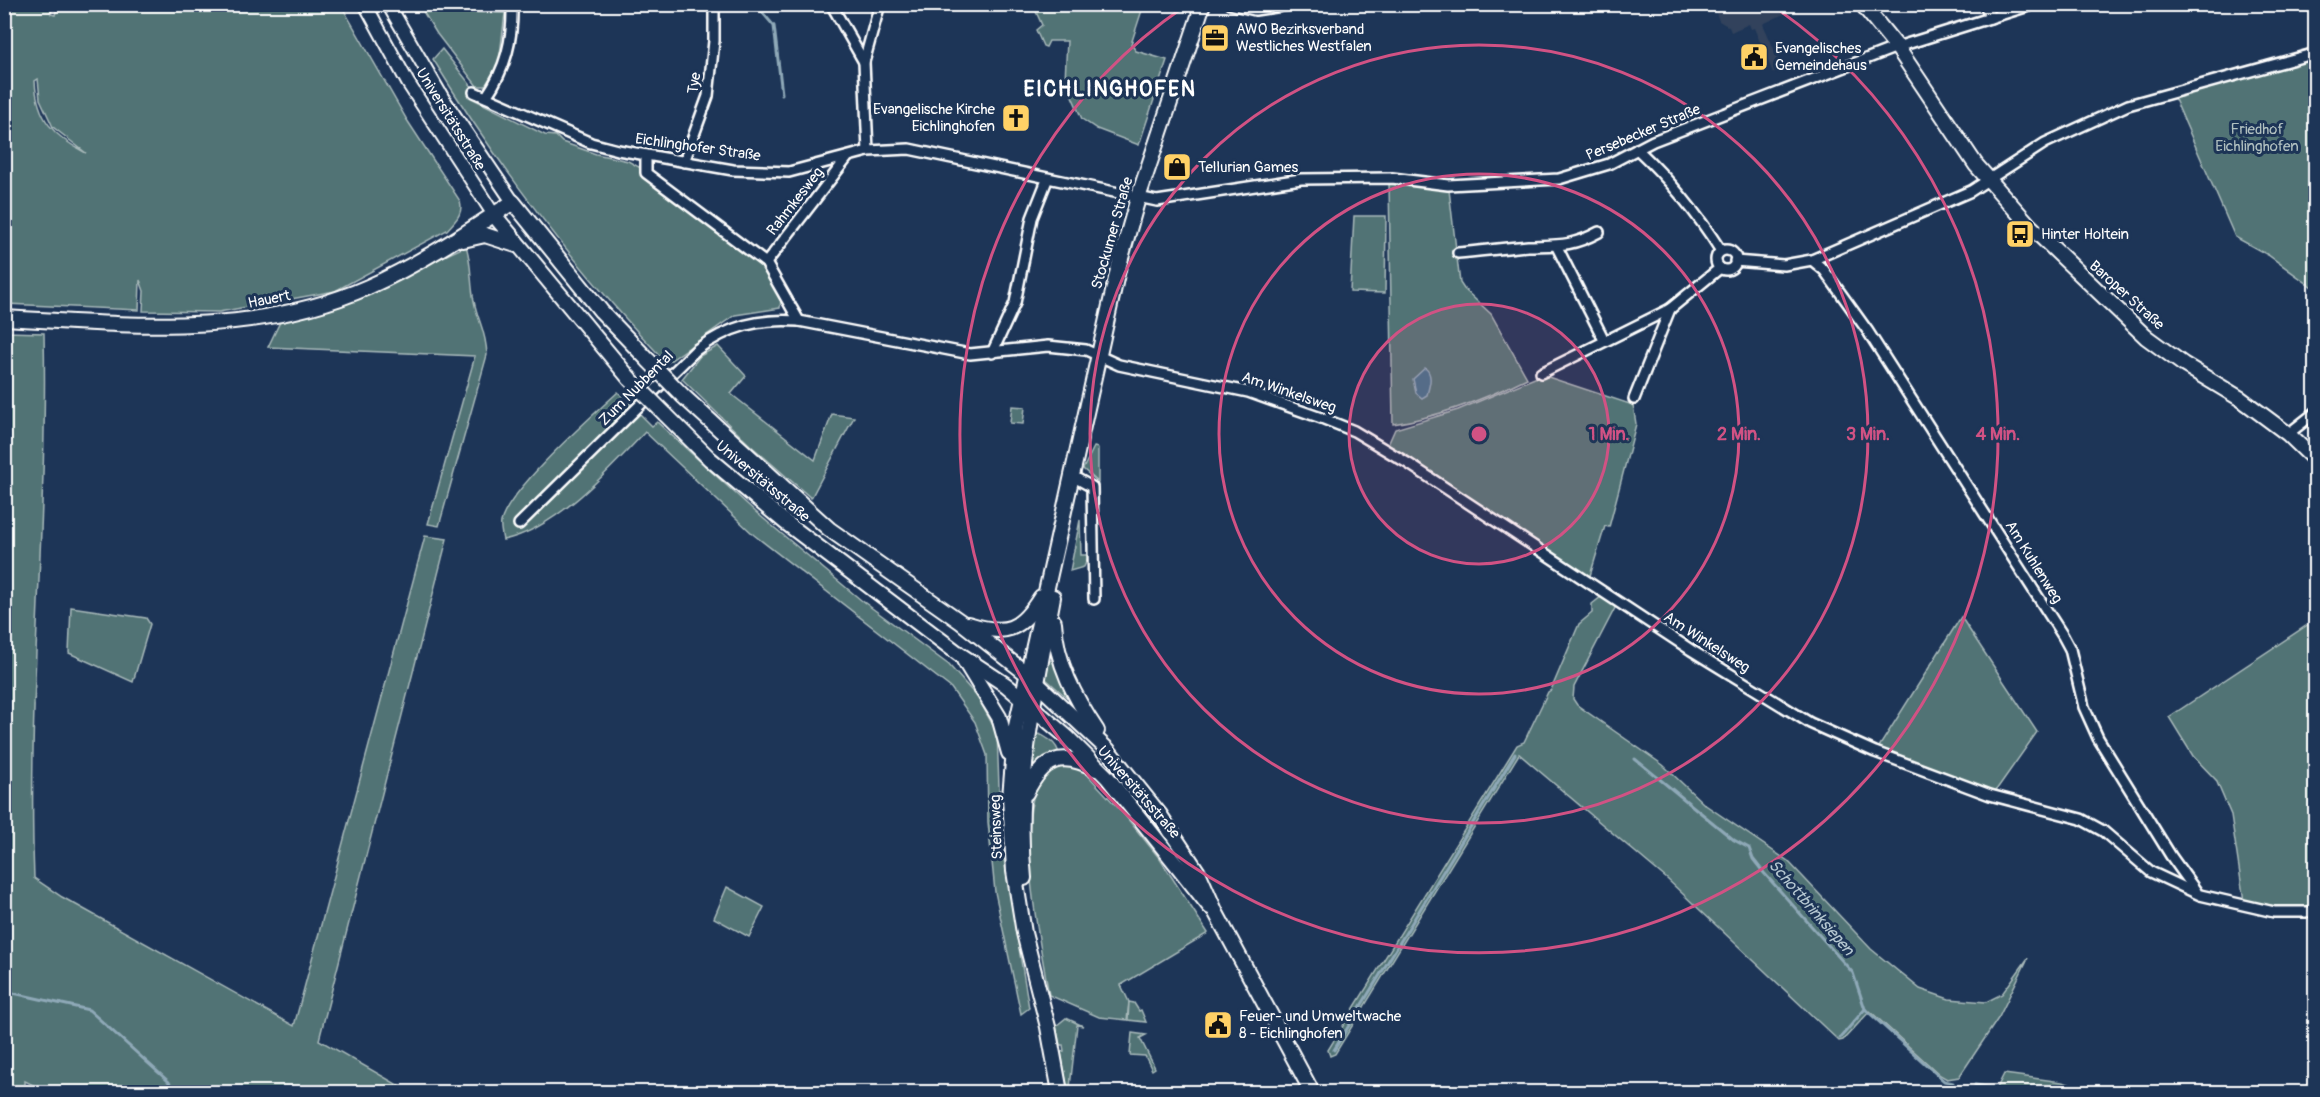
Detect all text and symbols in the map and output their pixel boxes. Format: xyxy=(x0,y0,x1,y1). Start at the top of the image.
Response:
place label: AWO Bezirksverband Westliches Westfalen xyxy=(1236,20,1372,56)
office icon: AWO Bezirksverband Westliches Westfalen xyxy=(1199,22,1231,54)
place label: Evangelisches Gemeindehaus xyxy=(1775,39,1867,75)
public building icon: Evangelisches Gemeindehaus xyxy=(1738,41,1770,73)
street label: Universitätsstraße xyxy=(412,65,490,174)
street label: Tye xyxy=(683,70,706,95)
district label: EICHLINGHOFEN xyxy=(1024,76,1196,103)
place label: Evangelische Kirche Eichlinghofen xyxy=(873,100,996,136)
street label: Persebecker Straße xyxy=(1583,100,1704,165)
church icon: Evangelische Kirche Eichlinghofen xyxy=(1000,102,1032,134)
park label: Friedhof Eichlinghofen xyxy=(2215,120,2299,156)
street label: Eichlinghofer Straße xyxy=(634,129,762,166)
shop icon: Tellurian Games xyxy=(1161,151,1193,183)
place label: Tellurian Games xyxy=(1198,158,1298,177)
street label: Rahmkesweg xyxy=(763,163,828,239)
street label: Stockumer Straße xyxy=(1087,174,1138,291)
bus stop icon: Hinter Holtein xyxy=(2004,218,2036,250)
place label: Hinter Holtein xyxy=(2041,225,2129,244)
street label: Baroper Straße xyxy=(2085,257,2169,334)
street label: Hauert xyxy=(246,286,293,313)
street label: Zum Nubbental xyxy=(595,347,678,430)
street label: Am Winkelsweg xyxy=(1239,367,1339,418)
text: 1 Min. xyxy=(1588,423,1630,446)
text: 2 Min. xyxy=(1717,423,1761,446)
text: 3 Min. xyxy=(1846,423,1890,446)
text: 4 Min. xyxy=(1976,423,2020,446)
centre of rings xyxy=(1469,424,1489,444)
street label: Universitätsstraße xyxy=(712,436,814,527)
street label: Am Kuhlenweg xyxy=(2001,517,2067,607)
street label: Am Winkelsweg xyxy=(1660,608,1753,677)
street label: Universitätsstraße xyxy=(1093,742,1185,843)
street label: Steinsweg xyxy=(986,794,1007,860)
water label: Schottbrinksiepen xyxy=(1764,856,1859,960)
place label: Feuer- und Umweltwache 8 - Eichlinghofen xyxy=(1239,1007,1402,1043)
public building icon: Feuer- und Umweltwache 8 - Eichlinghofen xyxy=(1202,1009,1234,1041)

